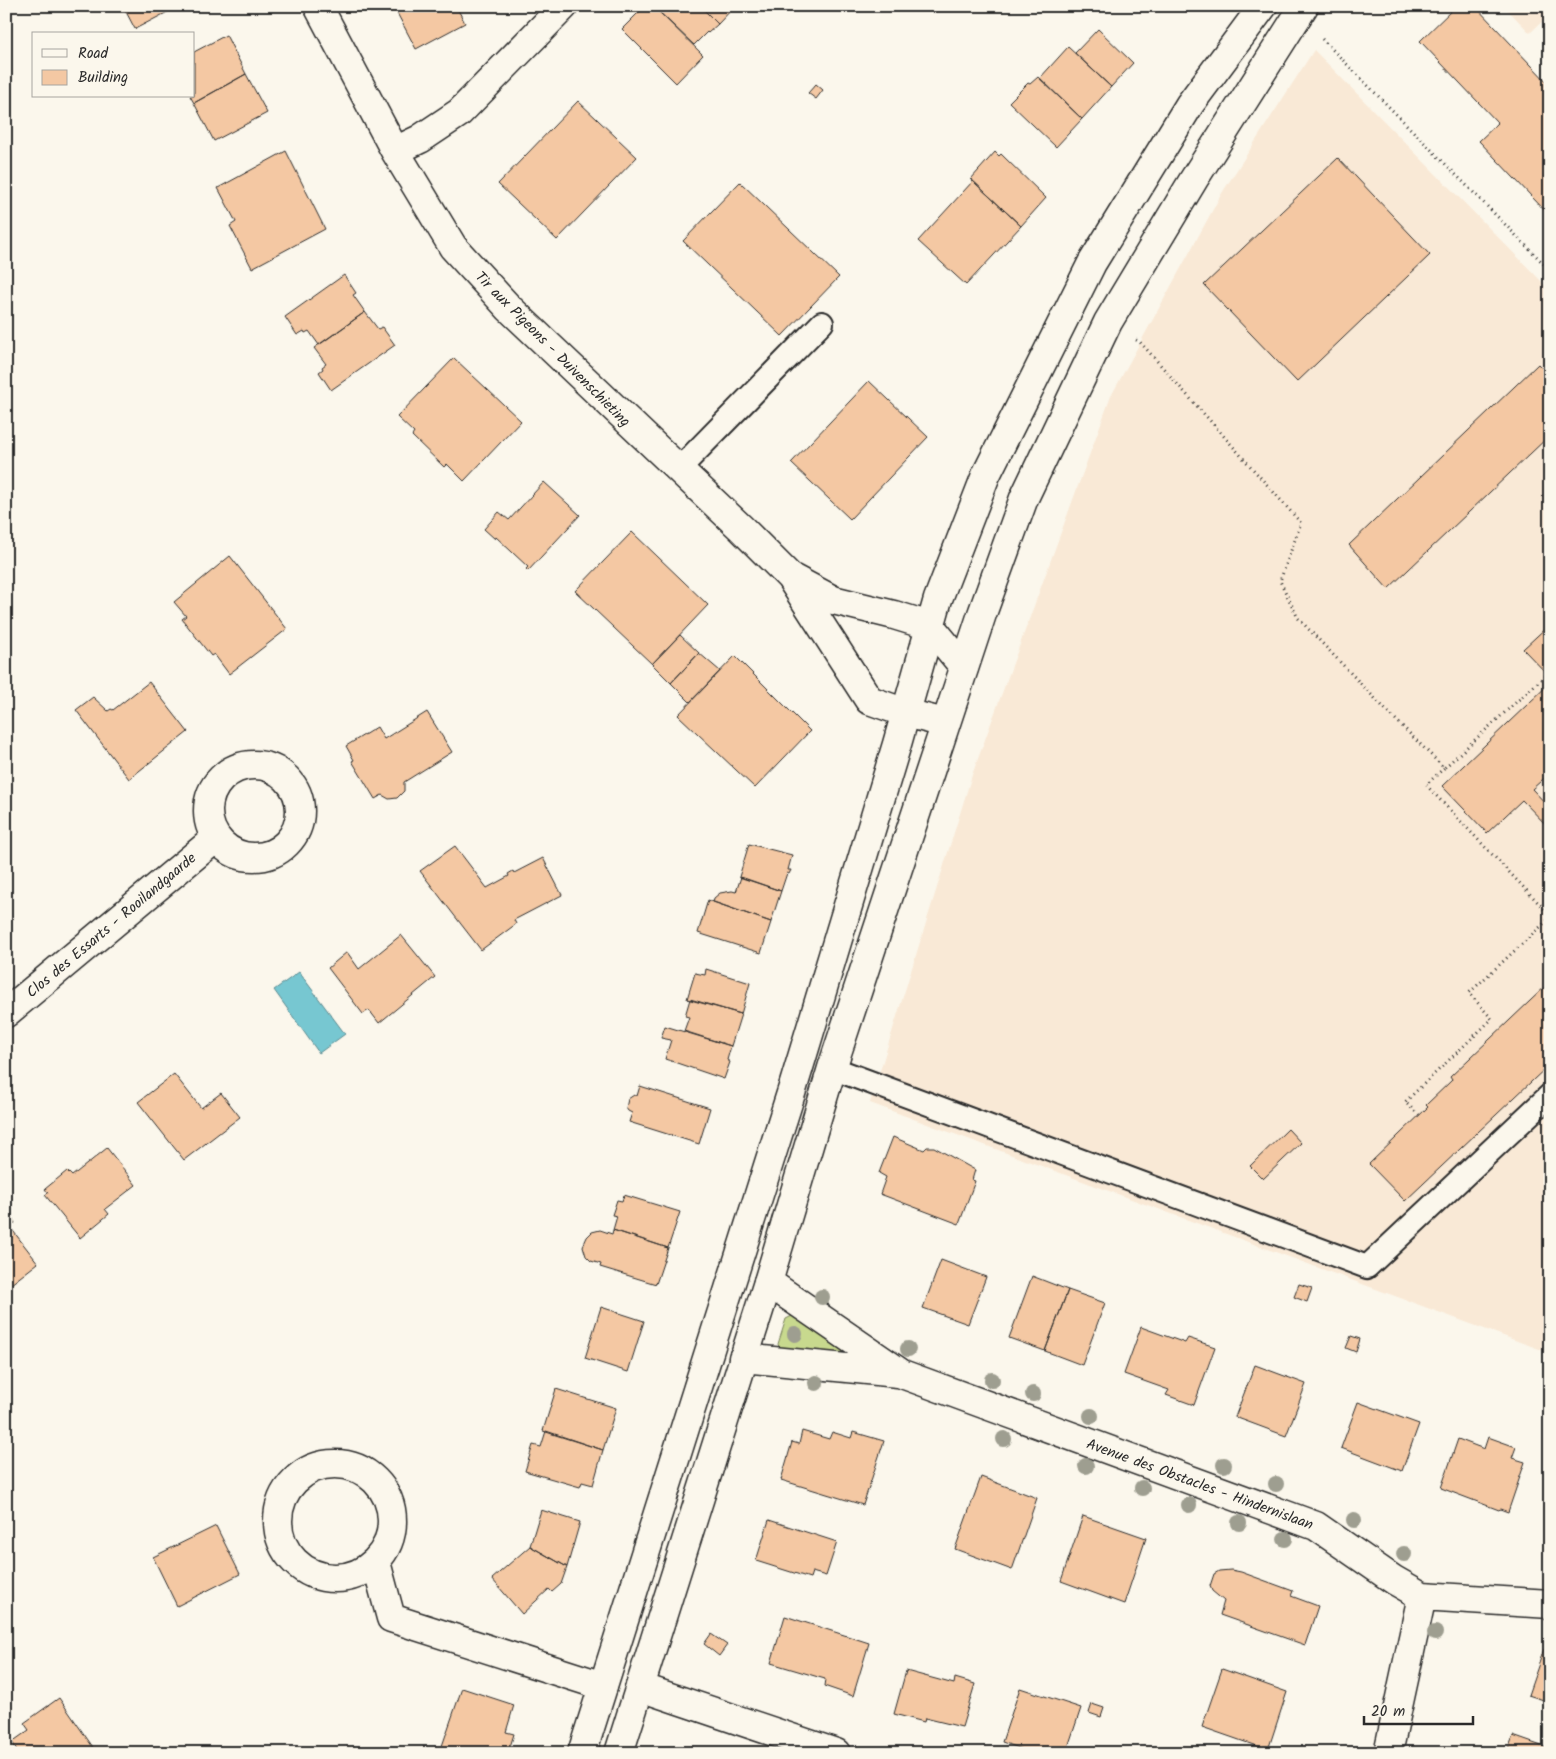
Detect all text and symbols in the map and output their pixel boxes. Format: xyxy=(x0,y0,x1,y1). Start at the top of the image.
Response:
legend xyxy=(32,32,195,98)
text: Road xyxy=(78,42,109,66)
text: Building xyxy=(78,66,128,90)
street label: Tir aux Pigeons - Duivenschieting xyxy=(469,266,636,433)
street label: Clos des Essarts - Rooilandgaarde xyxy=(21,847,202,1004)
street label: Avenue des Obstacles - Hindernislaan xyxy=(1083,1433,1317,1537)
scale bar xyxy=(1364,1694,1472,1726)
text: 20 m xyxy=(1371,1700,1405,1724)

